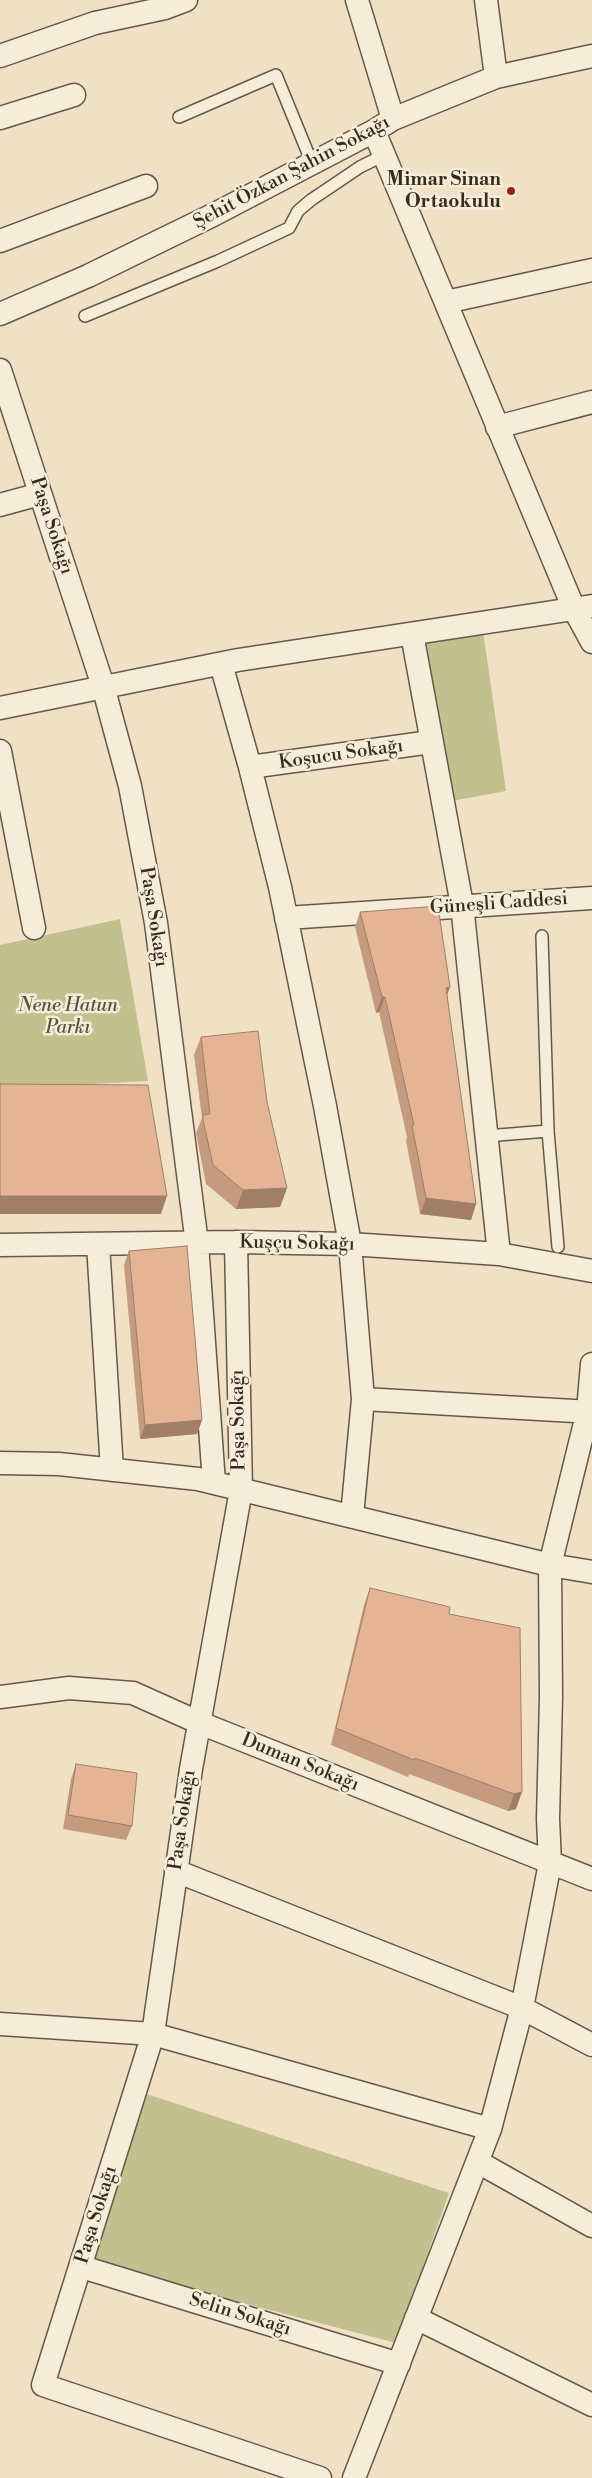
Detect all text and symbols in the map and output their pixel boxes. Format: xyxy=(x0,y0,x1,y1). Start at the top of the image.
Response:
street label: Şehit Özkan Şahin Sokağı xyxy=(190,112,394,234)
place label: Mimar Sinan Ortaokulu xyxy=(387,169,501,213)
marker: Mimar Sinan Ortaokulu xyxy=(505,185,517,197)
street label: Paşa Sokağı xyxy=(25,474,77,578)
street label: Koşucu Sokağı xyxy=(277,735,405,775)
street label: Paşa Sokağı xyxy=(134,865,172,969)
street label: Güneşli Caddesi xyxy=(429,888,569,920)
park label: Nene Hatun Parkı xyxy=(18,995,118,1039)
street label: Kuşçu Sokağı xyxy=(239,1232,355,1256)
street label: Paşa Sokağı xyxy=(227,1369,251,1471)
street label: Duman Sokağı xyxy=(238,1729,362,1797)
street label: Paşa Sokağı xyxy=(165,1768,201,1872)
street label: Paşa Sokağı xyxy=(71,2163,123,2267)
street label: Selin Sokağı xyxy=(186,2289,294,2341)

